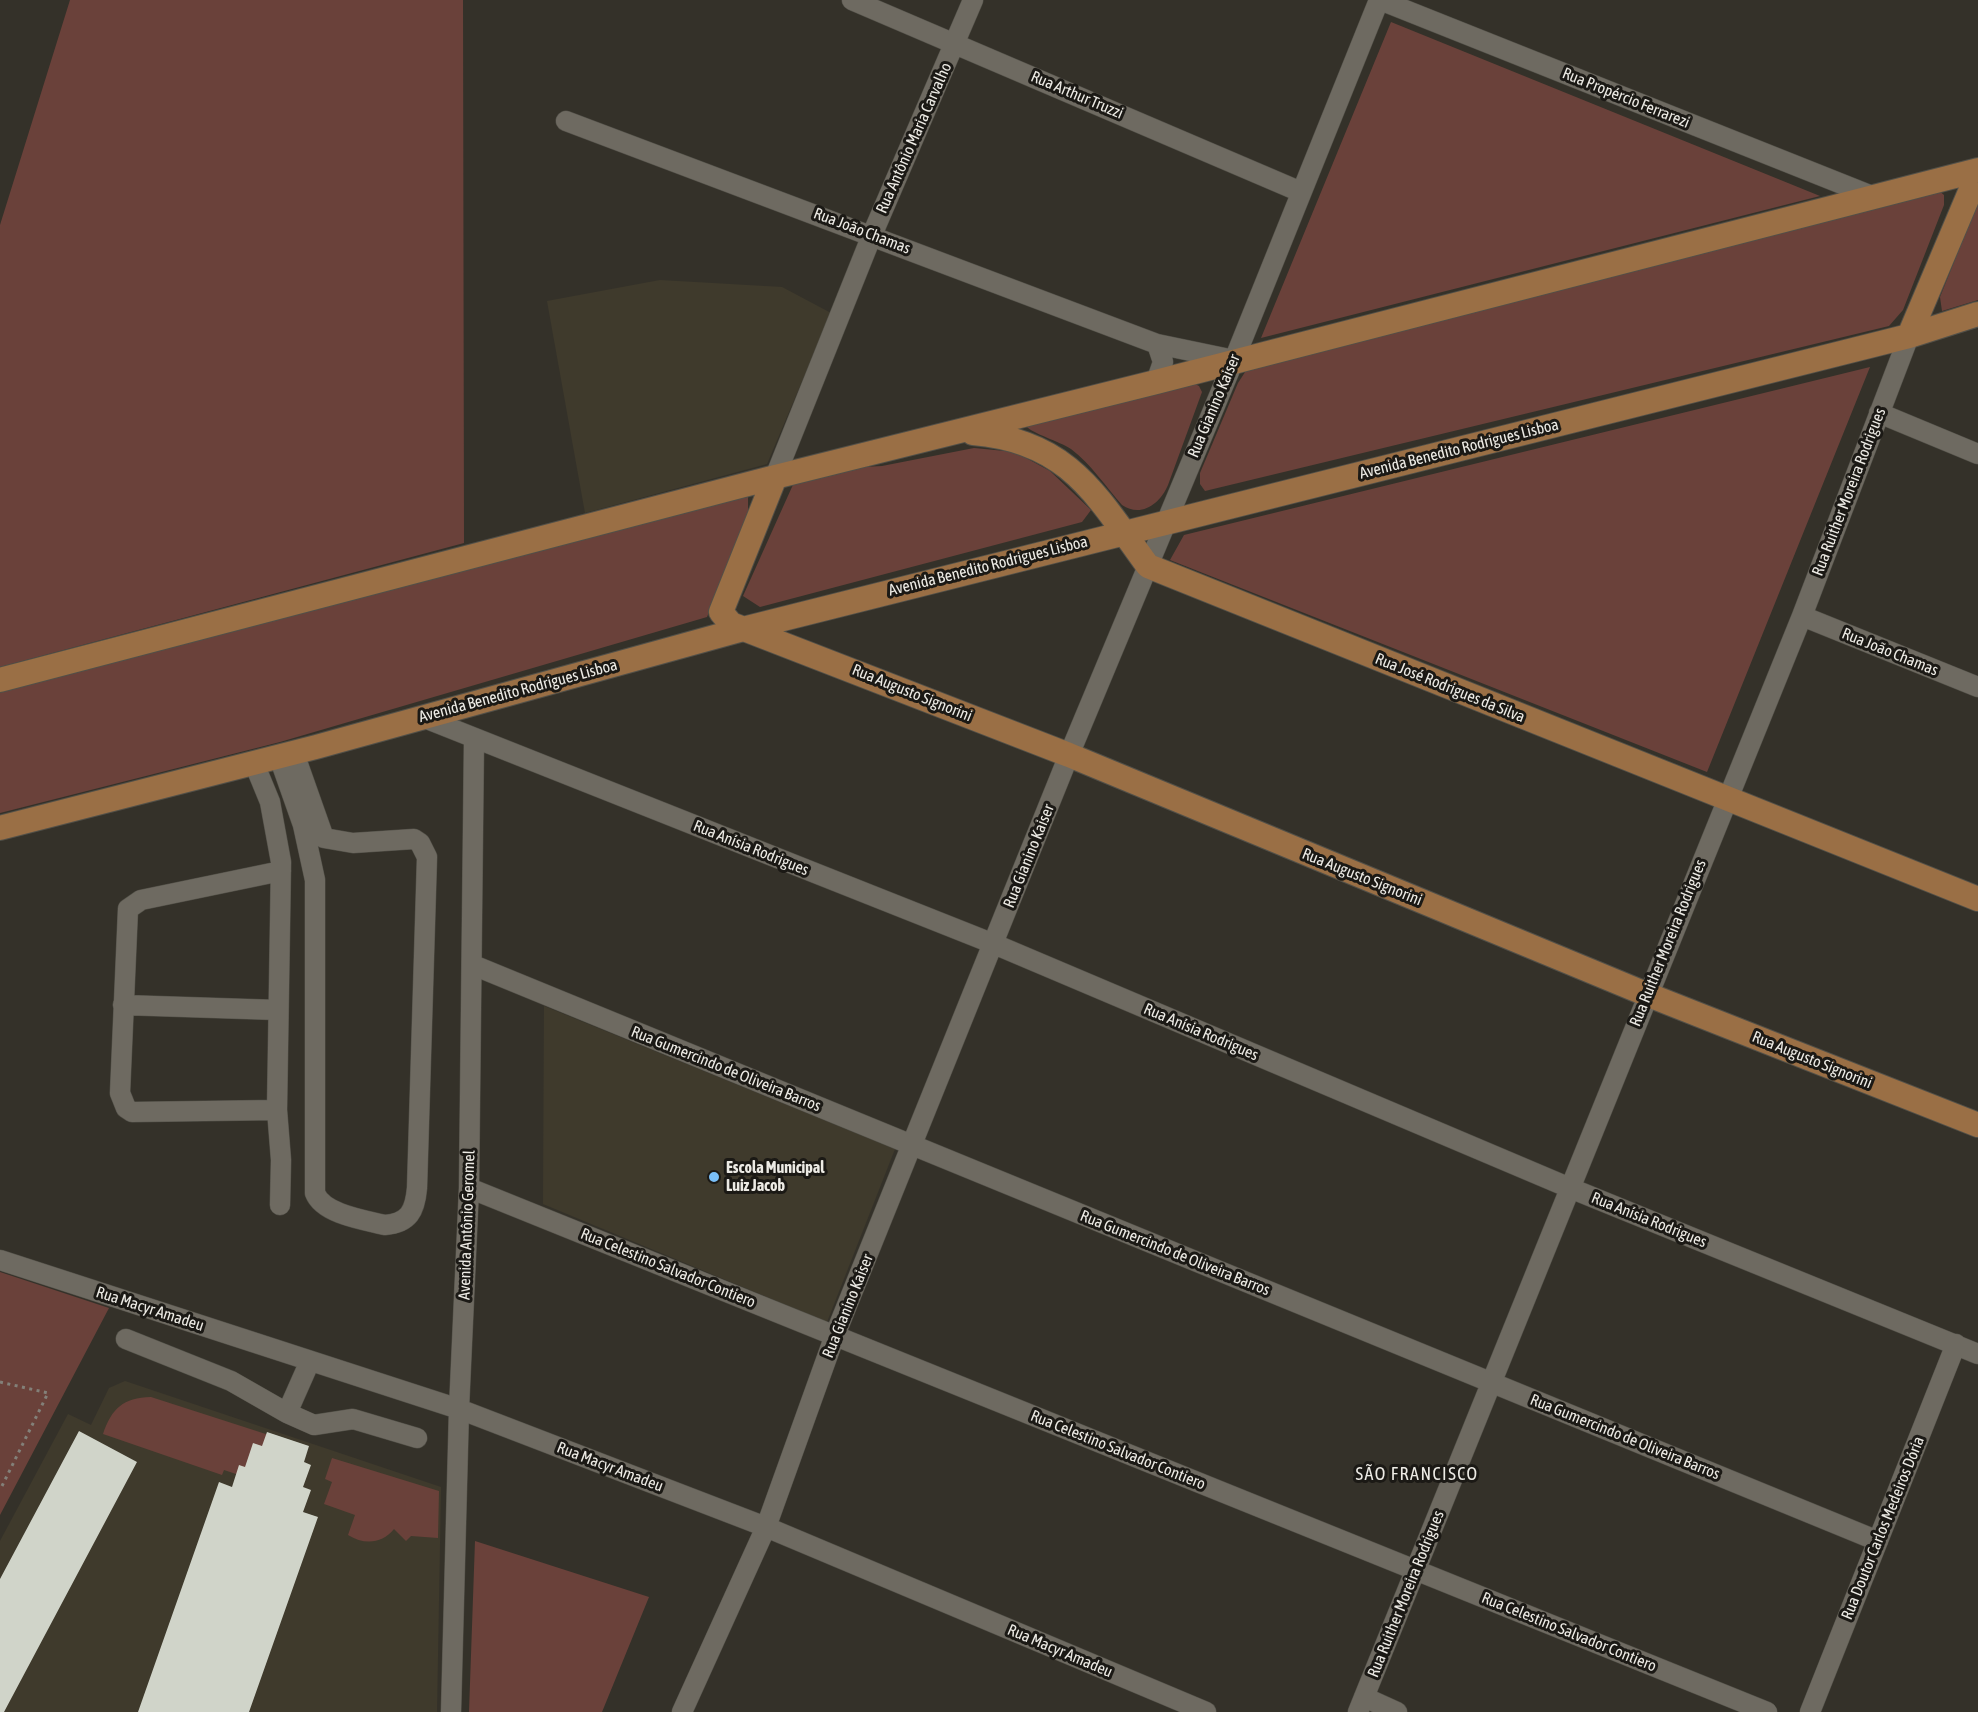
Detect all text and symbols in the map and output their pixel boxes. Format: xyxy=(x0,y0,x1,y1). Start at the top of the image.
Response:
street label: Rua Antônio Maria Carvalho xyxy=(872,60,956,216)
street label: Rua Propércio Ferrarezi xyxy=(1559,64,1693,132)
street label: Rua Arthur Truzzi xyxy=(1028,67,1126,123)
street label: Rua João Chamas xyxy=(811,204,913,258)
street label: Rua Gianino Kaiser xyxy=(1184,352,1244,460)
street label: Rua Ruither Moreira Rodrigues xyxy=(1808,405,1890,579)
street label: Avenida Benedito Rodrigues Lisboa xyxy=(1357,415,1561,483)
street label: Avenida Benedito Rodrigues Lisboa xyxy=(886,532,1090,600)
street label: Rua João Chamas xyxy=(1839,624,1941,680)
street label: Rua José Rodrigues da Silva xyxy=(1372,649,1528,727)
street label: Avenida Benedito Rodrigues Lisboa xyxy=(417,655,619,727)
street label: Rua Augusto Signorini xyxy=(849,660,975,726)
street label: Rua Gianino Kaiser xyxy=(999,801,1059,911)
street label: Rua Anísia Rodrigues xyxy=(691,816,811,880)
street label: Rua Augusto Signorini xyxy=(1299,844,1425,910)
street label: Rua Ruither Moreira Rodrigues xyxy=(1626,857,1710,1029)
street label: Rua Anísia Rodrigues xyxy=(1141,999,1261,1065)
street label: Rua Gumercindo de Oliveira Barros xyxy=(628,1022,824,1116)
street label: Rua Augusto Signorini xyxy=(1749,1027,1875,1093)
street label: Avenida Antônio Geromel xyxy=(455,1150,479,1300)
place label: Escola Municipal Luiz Jacob xyxy=(726,1158,825,1196)
marker: Escola Municipal Luiz Jacob xyxy=(707,1170,721,1184)
street label: Rua Anísia Rodrigues xyxy=(1589,1188,1709,1252)
street label: Rua Gumercindo de Oliveira Barros xyxy=(1077,1206,1273,1300)
street label: Rua Celestino Salvador Contiero xyxy=(578,1224,758,1312)
street label: Rua Gianino Kaiser xyxy=(818,1251,878,1361)
street label: Rua Macyr Amadeu xyxy=(94,1283,206,1335)
street label: Rua Gumercindo de Oliveira Barros xyxy=(1527,1390,1723,1484)
street label: Rua Celestino Salvador Contiero xyxy=(1028,1406,1208,1494)
street label: Rua Doutor Carlos Medeiros Dória xyxy=(1837,1434,1929,1622)
street label: Rua Macyr Amadeu xyxy=(554,1438,666,1496)
district label: SÃO FRANCISCO xyxy=(1355,1463,1479,1485)
street label: Rua Ruither Moreira Rodrigues xyxy=(1364,1508,1448,1680)
street label: Rua Celestino Salvador Contiero xyxy=(1479,1588,1659,1676)
street label: Rua Macyr Amadeu xyxy=(1005,1620,1115,1682)

